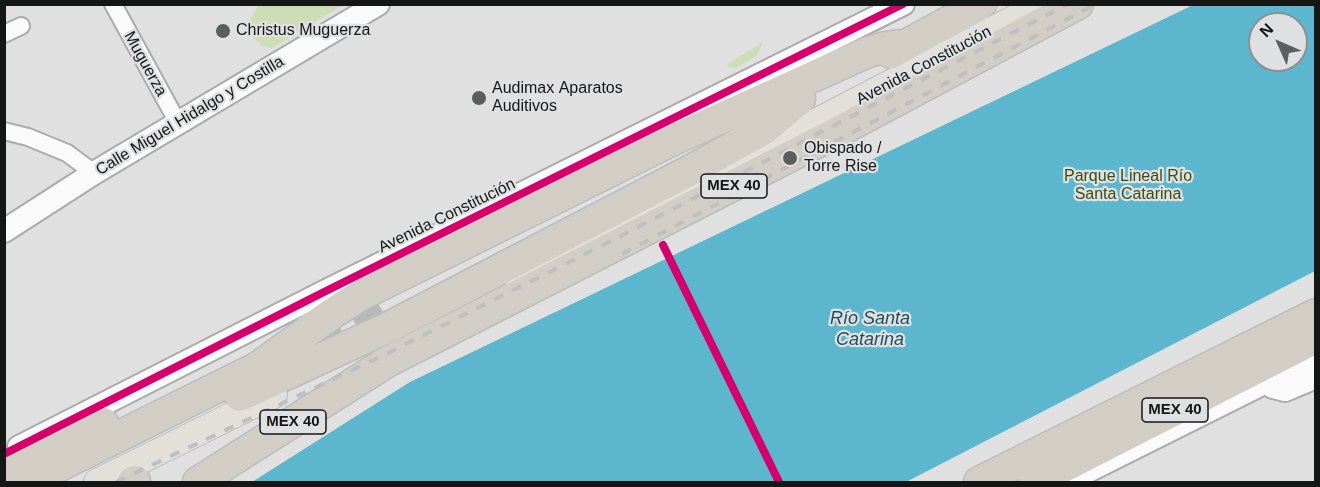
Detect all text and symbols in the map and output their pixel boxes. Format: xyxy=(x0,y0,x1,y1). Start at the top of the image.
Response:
north arrow xyxy=(1248,12,1308,72)
text: N xyxy=(1256,20,1276,40)
place label: Christus Muguerza xyxy=(236,21,370,41)
marker: Christus Muguerza xyxy=(214,22,232,40)
street label: Avenida Constitución xyxy=(853,22,995,110)
street label: Muguerza xyxy=(119,28,171,100)
street label: Calle Miguel Hidalgo y Costilla xyxy=(92,52,288,180)
place label: Audimax Aparatos Auditivos xyxy=(492,79,623,117)
marker: Audimax Aparatos Auditivos xyxy=(470,89,488,107)
place label: Obispado / Torre Rise xyxy=(804,139,881,177)
marker: Obispado / Torre Rise xyxy=(781,149,799,167)
park label: Parque Lineal Río Santa Catarina xyxy=(1064,167,1192,205)
street label: Avenida Constitución xyxy=(375,174,519,258)
road number: MEX 40 xyxy=(701,174,767,198)
water label: Río Santa Catarina xyxy=(830,308,910,350)
road number: MEX 40 xyxy=(1142,398,1208,422)
road number: MEX 40 xyxy=(260,410,326,434)

